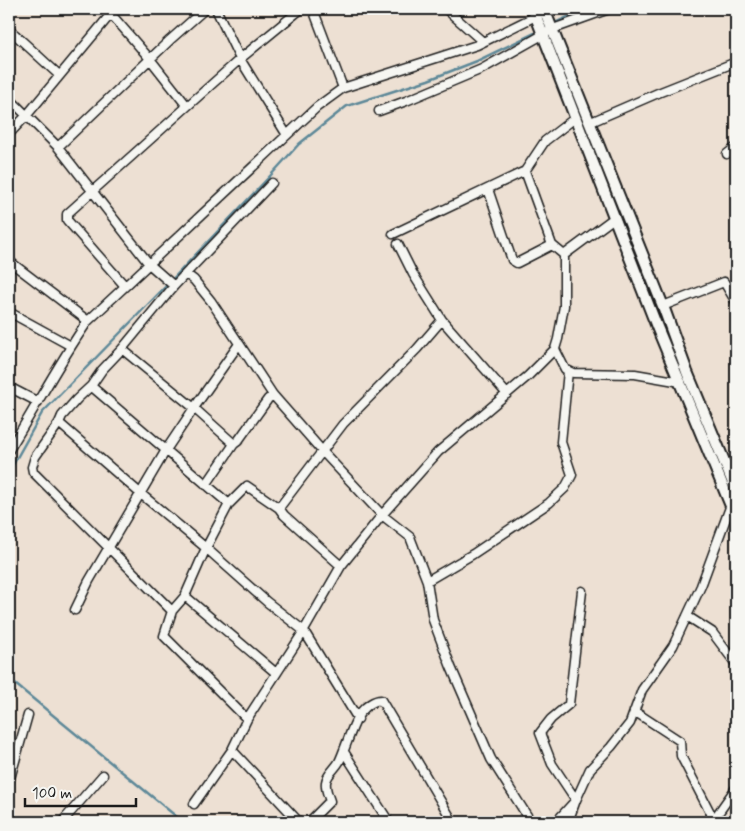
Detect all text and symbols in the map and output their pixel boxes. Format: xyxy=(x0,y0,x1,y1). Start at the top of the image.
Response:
scale bar xyxy=(25,776,136,808)
text: 100 m xyxy=(32,784,72,804)

